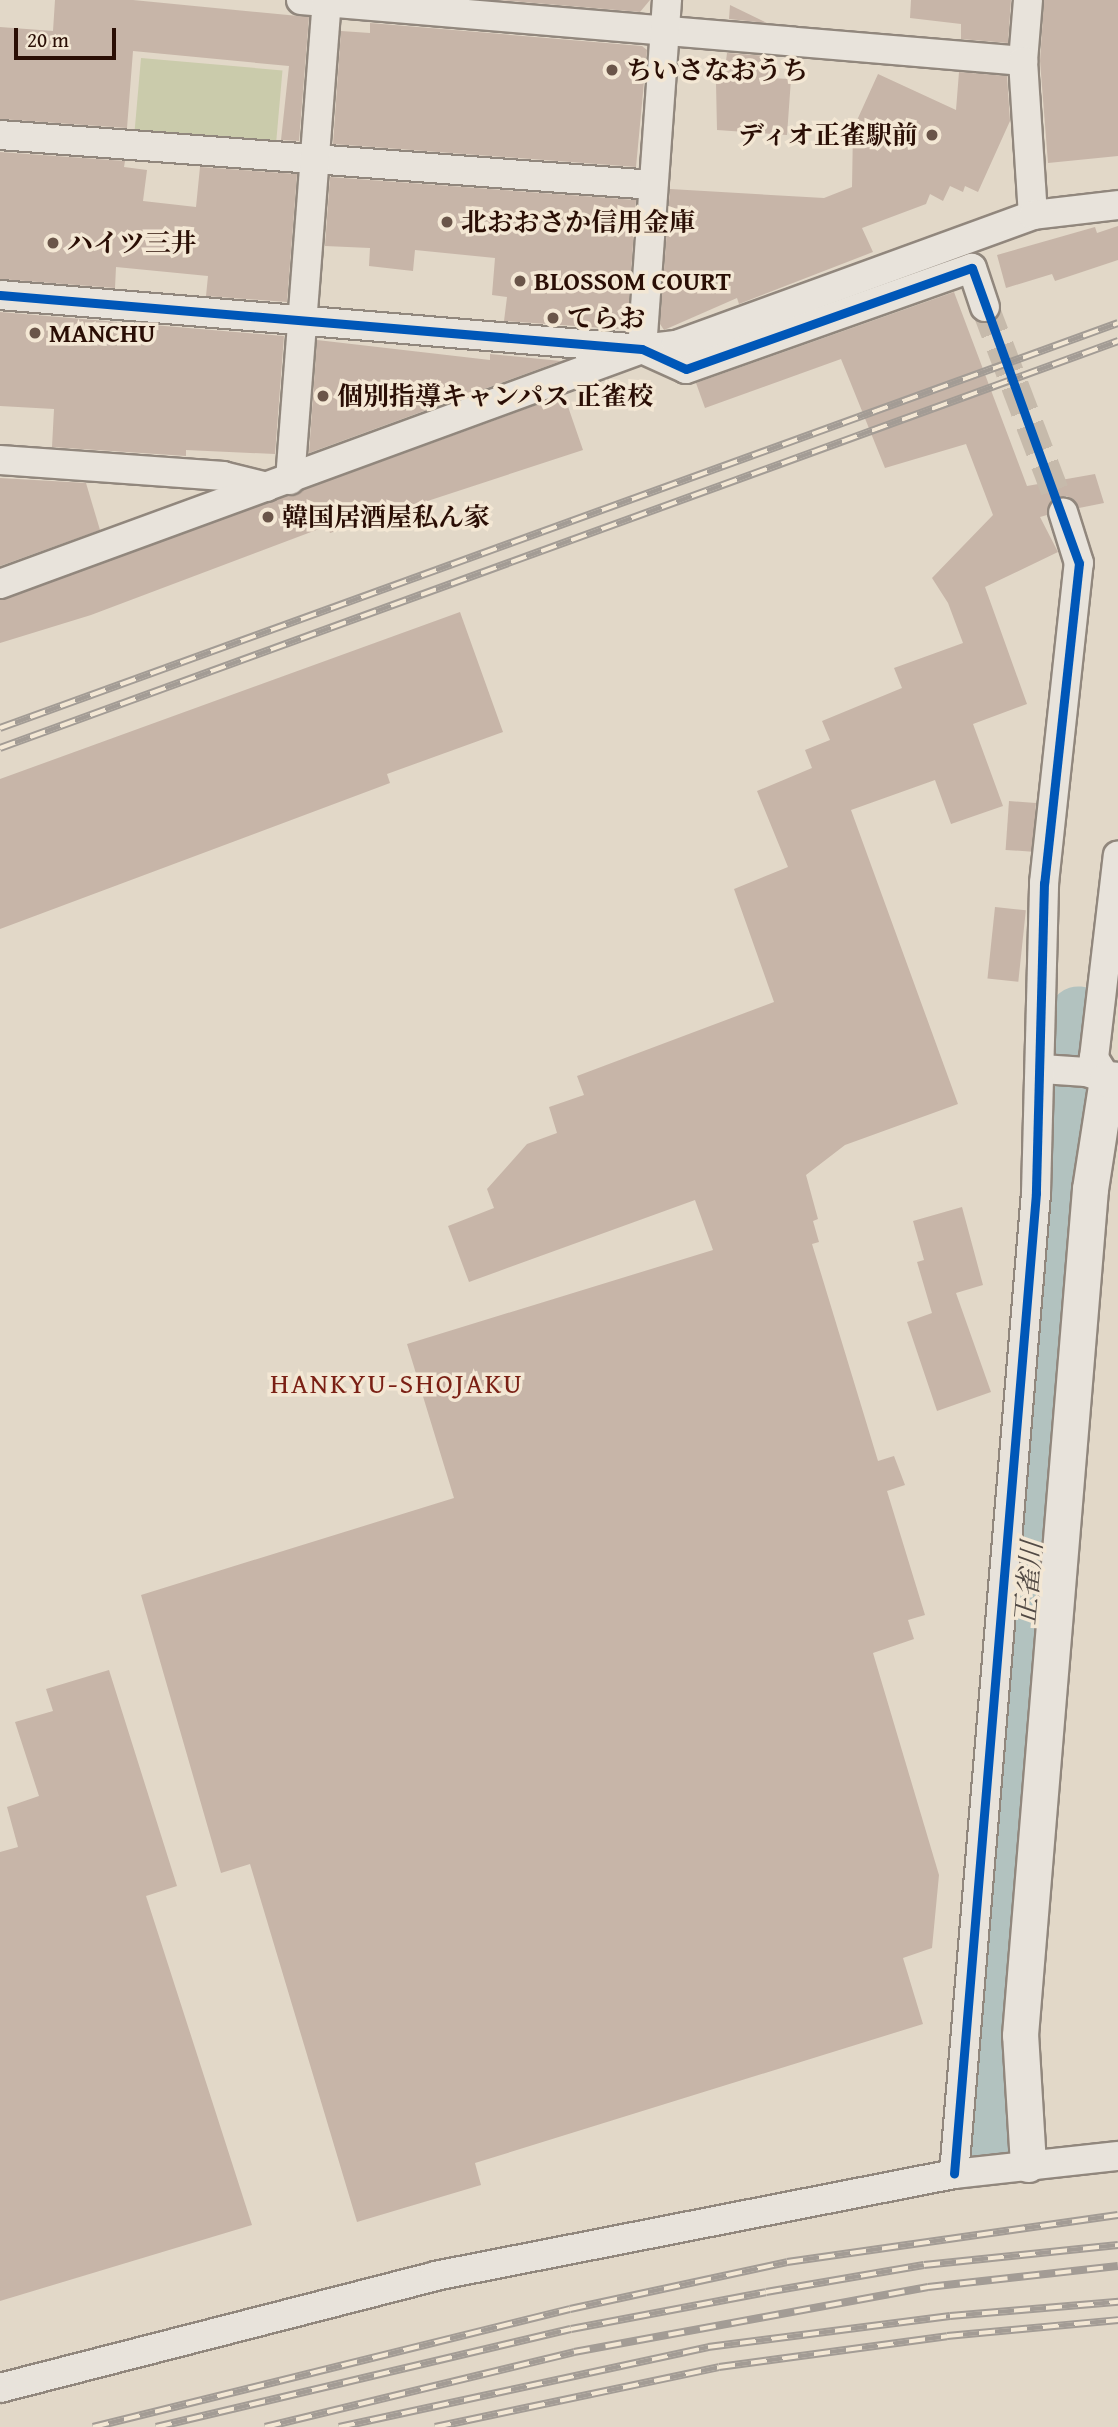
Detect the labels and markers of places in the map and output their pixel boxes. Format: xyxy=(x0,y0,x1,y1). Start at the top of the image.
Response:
place label: ちいさなおうち xyxy=(626,54,808,86)
marker: ちいさなおうち xyxy=(604,62,620,78)
place label: ディオ正雀駅前 xyxy=(736,119,918,151)
marker: ディオ正雀駅前 xyxy=(924,127,940,143)
place label: 北おおさか信用金庫 xyxy=(461,206,695,238)
marker: 北おおさか信用金庫 xyxy=(439,214,455,230)
place label: ハイツ三井 xyxy=(67,227,197,259)
marker: ハイツ三井 xyxy=(45,235,61,251)
place label: BLOSSOM COURT xyxy=(534,265,731,297)
marker: BLOSSOM COURT xyxy=(512,273,528,289)
place label: てらお xyxy=(567,302,645,334)
marker: てらお xyxy=(545,310,561,326)
place label: MANCHU xyxy=(49,317,156,349)
marker: MANCHU xyxy=(27,325,43,341)
place label: 個別指導キャンパス 正雀校 xyxy=(337,380,655,412)
marker: 個別指導キャンパス 正雀校 xyxy=(315,388,331,404)
place label: 韓国居酒屋私ん家 xyxy=(282,501,490,533)
marker: 韓国居酒屋私ん家 xyxy=(260,509,276,525)

